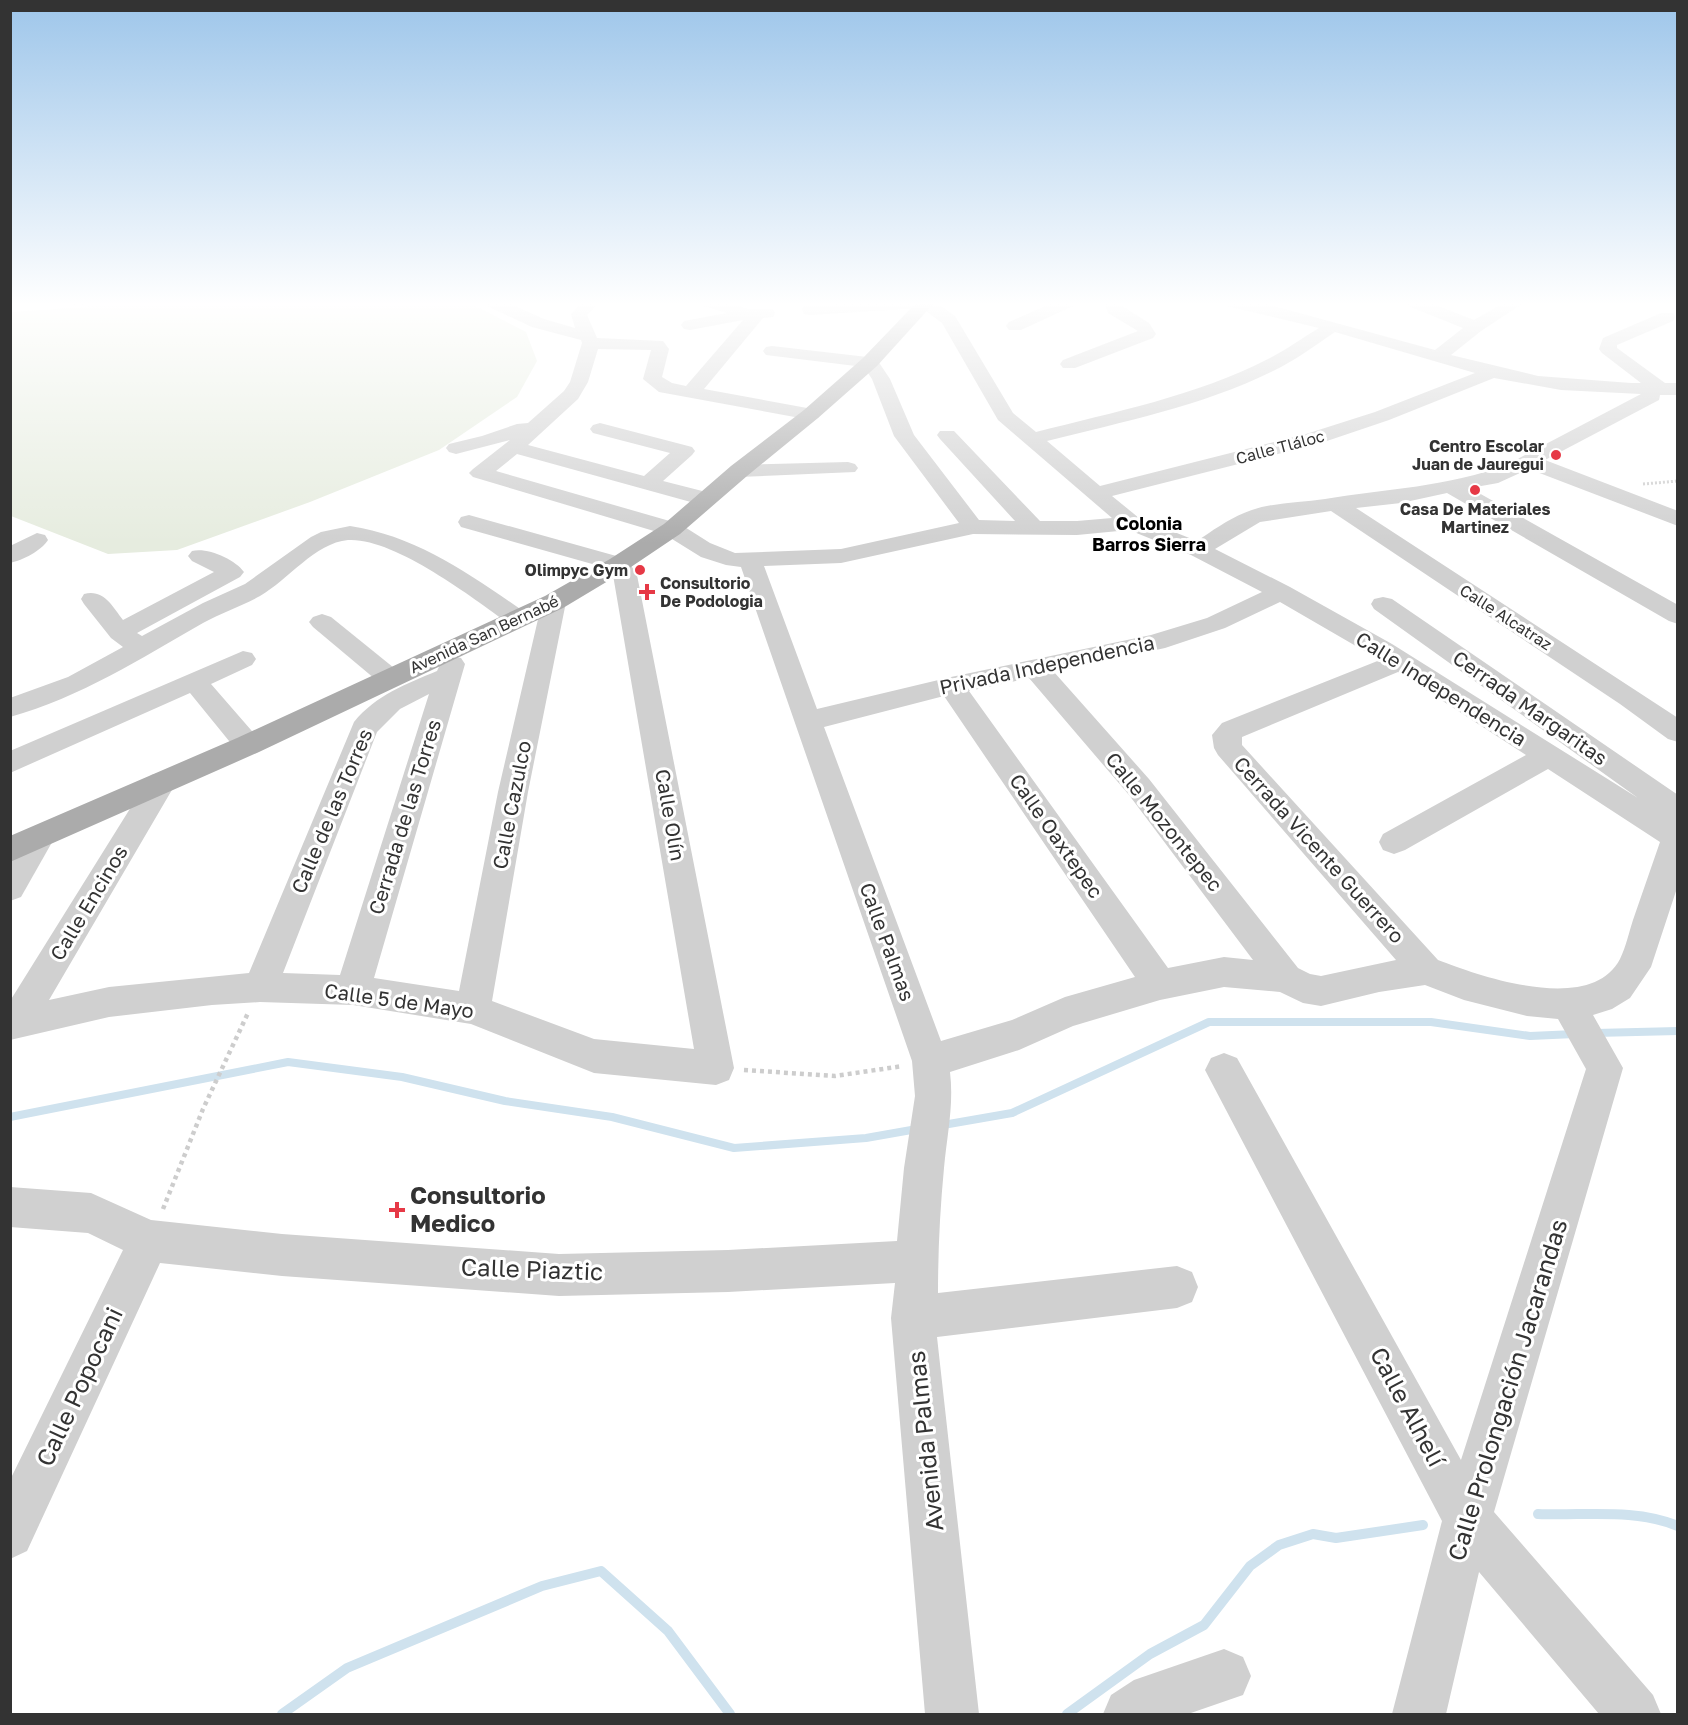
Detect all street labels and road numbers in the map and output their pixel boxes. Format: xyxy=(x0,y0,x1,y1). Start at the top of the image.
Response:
street label: Calle Tláloc xyxy=(1234,426,1327,468)
street label: Calle Alcatraz xyxy=(1456,580,1556,654)
street label: Avenida San Bernabé xyxy=(406,591,562,677)
street label: Calle Independencia xyxy=(1352,626,1531,750)
street label: Privada Independencia xyxy=(937,629,1156,699)
street label: Cerrada Margaritas xyxy=(1449,645,1613,770)
street label: Cerrada de las Torres xyxy=(363,716,445,917)
street label: Calle de las Torres xyxy=(286,725,377,897)
street label: Calle Cazulco xyxy=(487,739,535,871)
street label: Calle Mozontepec xyxy=(1101,747,1228,896)
street label: Cerrada Vicente Guerrero xyxy=(1230,751,1410,948)
street label: Calle Olín xyxy=(651,767,691,863)
street label: Calle Oaxtepec xyxy=(1005,769,1109,902)
street label: Calle Encinos xyxy=(44,841,132,964)
street label: Calle Palmas xyxy=(855,879,920,1004)
street label: Calle 5 de Mayo xyxy=(323,978,475,1022)
street label: Calle Prolongación Jacarandas xyxy=(1441,1215,1572,1564)
street label: Calle Piaztic xyxy=(460,1252,604,1285)
street label: Calle Popocani xyxy=(29,1302,128,1470)
street label: Calle Alhelí xyxy=(1365,1342,1453,1472)
street label: Avenida Palmas xyxy=(901,1349,948,1533)

